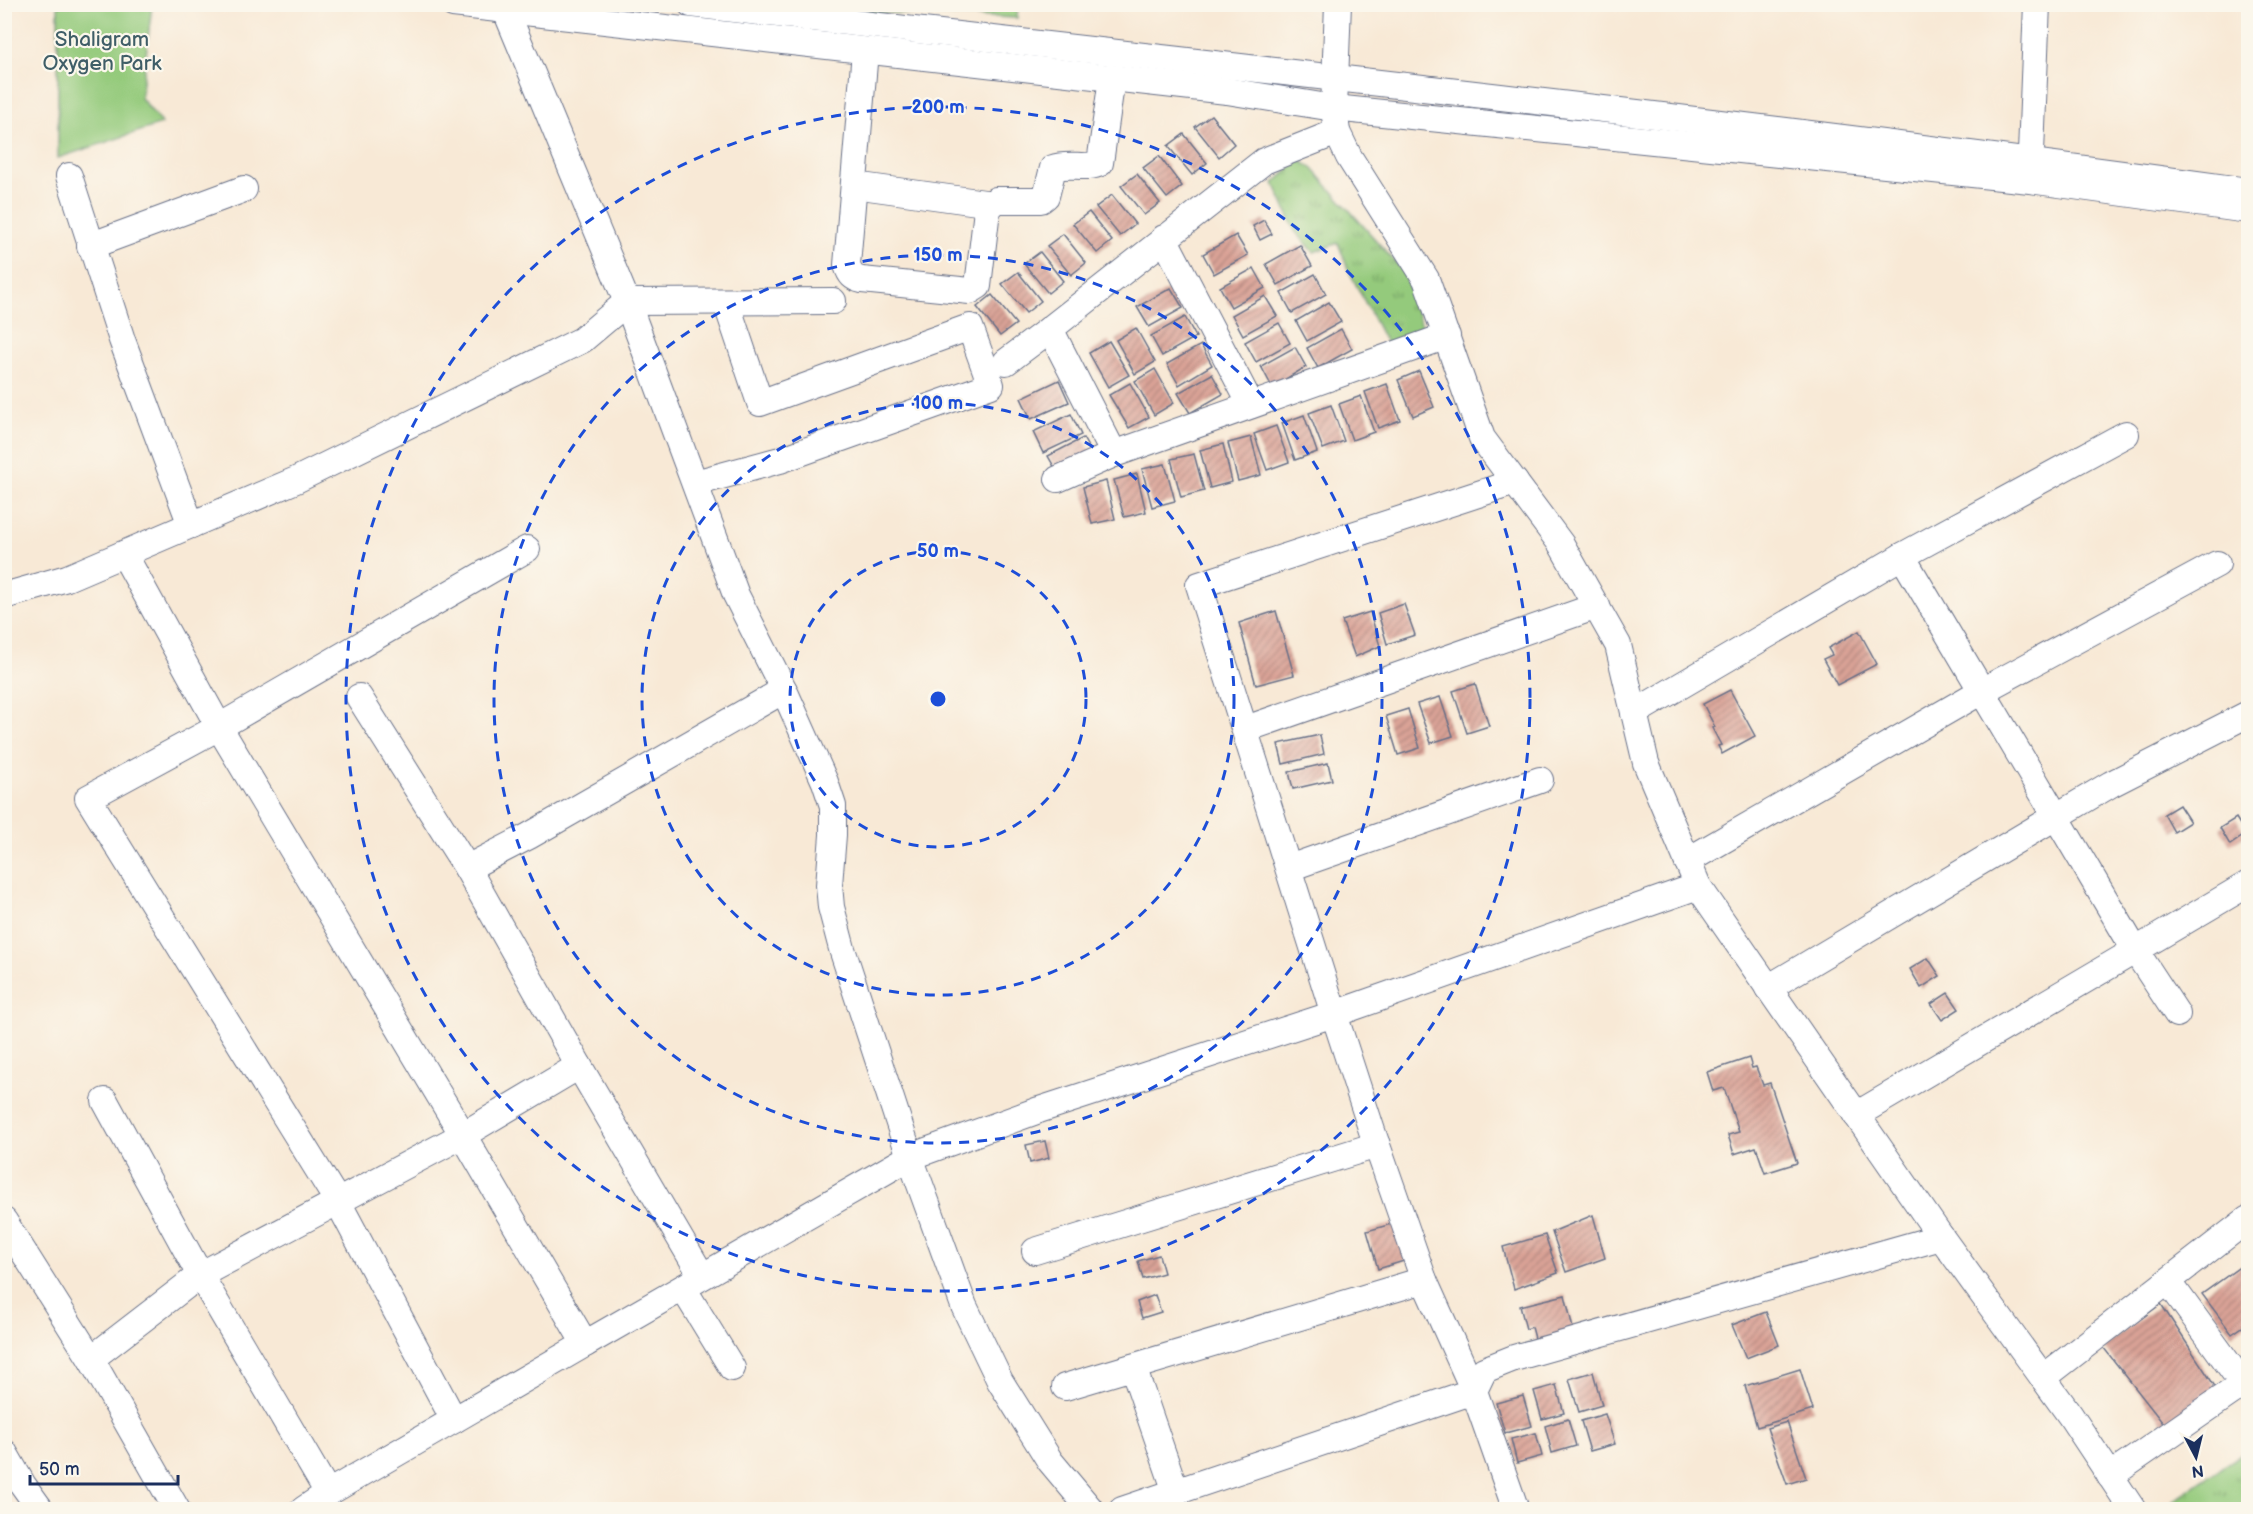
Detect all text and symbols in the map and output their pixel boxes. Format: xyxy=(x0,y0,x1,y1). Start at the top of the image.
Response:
park label: Shaligram Oxygen Park xyxy=(42,27,162,76)
text: 200 m xyxy=(911,97,965,118)
text: 150 m xyxy=(913,245,963,266)
text: 100 m xyxy=(913,393,963,414)
text: 50 m xyxy=(917,541,959,562)
centre of rings xyxy=(928,689,948,709)
north arrow xyxy=(2166,1427,2226,1487)
scale bar xyxy=(30,1448,178,1486)
text: 50 m xyxy=(39,1459,80,1480)
text: N xyxy=(2191,1460,2205,1481)

